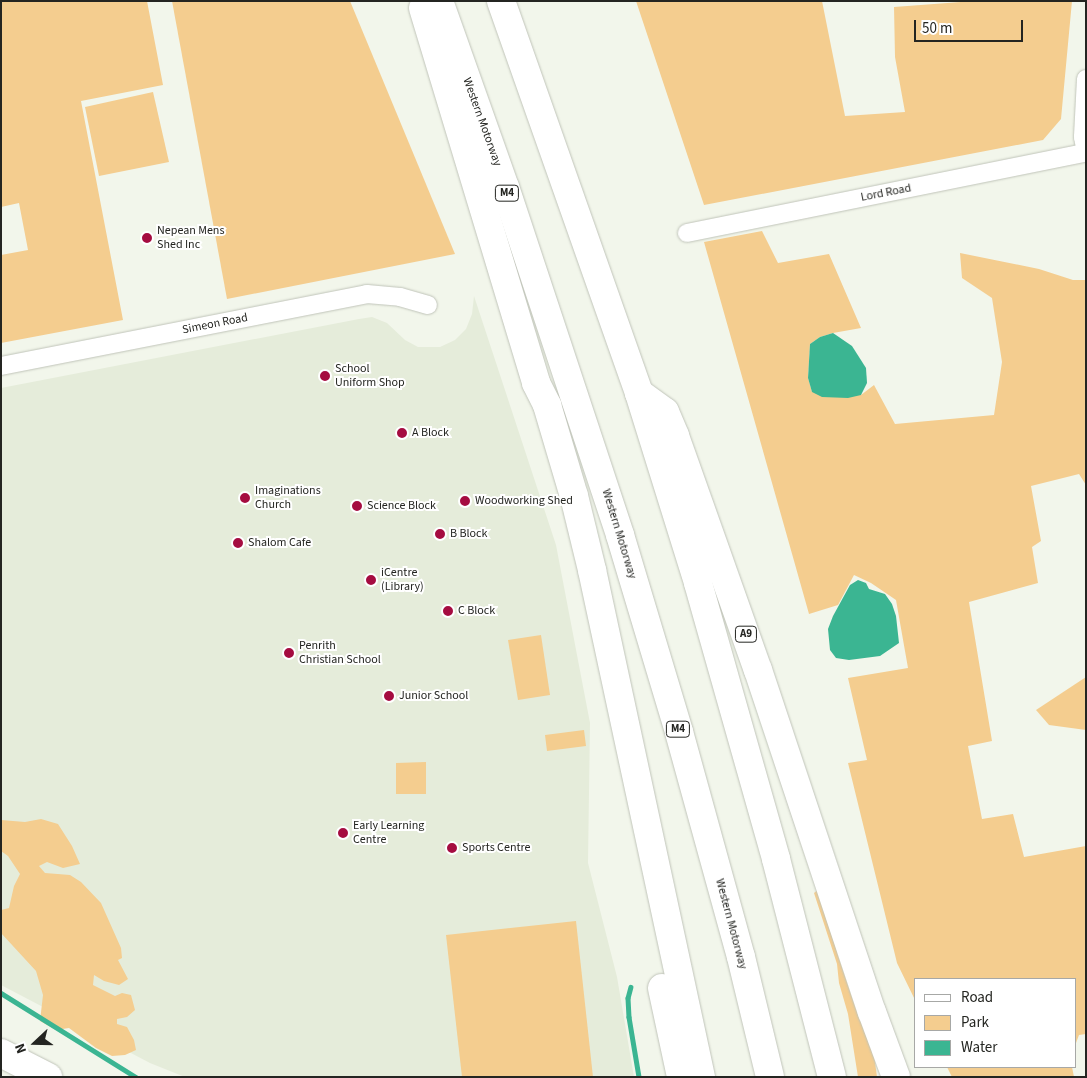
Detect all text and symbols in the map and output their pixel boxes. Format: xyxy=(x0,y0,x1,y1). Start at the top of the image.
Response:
scale bar xyxy=(917,10,1026,42)
text: 50 m xyxy=(922,18,952,39)
street label: Western Motorway xyxy=(459,76,505,168)
street label: Lord Road xyxy=(860,181,912,205)
road number: M4 xyxy=(494,184,520,202)
place label: Nepean Mens Shed Inc xyxy=(157,224,224,252)
marker: Nepean Mens Shed Inc xyxy=(141,232,153,244)
street label: Simeon Road xyxy=(181,311,249,337)
place label: School Uniform Shop xyxy=(335,362,405,390)
marker: School Uniform Shop xyxy=(319,370,331,382)
place label: A Block xyxy=(412,426,449,440)
marker: A Block xyxy=(396,427,408,439)
place label: Imaginations Church xyxy=(255,484,321,512)
street label: Western Motorway xyxy=(599,487,639,581)
marker: Imaginations Church xyxy=(239,492,251,504)
place label: Woodworking Shed xyxy=(475,494,573,508)
marker: Woodworking Shed xyxy=(459,495,471,507)
place label: Science Block xyxy=(367,499,436,513)
marker: Science Block xyxy=(351,500,363,512)
place label: B Block xyxy=(450,527,487,541)
marker: B Block xyxy=(434,528,446,540)
place label: Shalom Cafe xyxy=(248,536,311,550)
marker: Shalom Cafe xyxy=(232,537,244,549)
place label: iCentre (Library) xyxy=(381,566,424,594)
marker: iCentre (Library) xyxy=(365,574,377,586)
place label: C Block xyxy=(458,604,495,618)
marker: C Block xyxy=(442,605,454,617)
road number: A9 xyxy=(735,626,757,642)
place label: Penrith Christian School xyxy=(299,639,381,667)
marker: Penrith Christian School xyxy=(283,647,295,659)
place label: Junior School xyxy=(399,689,468,703)
marker: Junior School xyxy=(383,690,395,702)
road number: M4 xyxy=(666,721,690,738)
place label: Early Learning Centre xyxy=(353,819,424,847)
marker: Early Learning Centre xyxy=(337,827,349,839)
place label: Sports Centre xyxy=(462,841,531,855)
marker: Sports Centre xyxy=(446,842,458,854)
street label: Western Motorway xyxy=(712,877,750,971)
legend xyxy=(914,978,1077,1068)
text: Road xyxy=(961,987,993,1008)
text: Park xyxy=(961,1012,989,1033)
north arrow xyxy=(10,1018,60,1068)
text: Water xyxy=(961,1037,997,1058)
text: N xyxy=(10,1040,32,1056)

